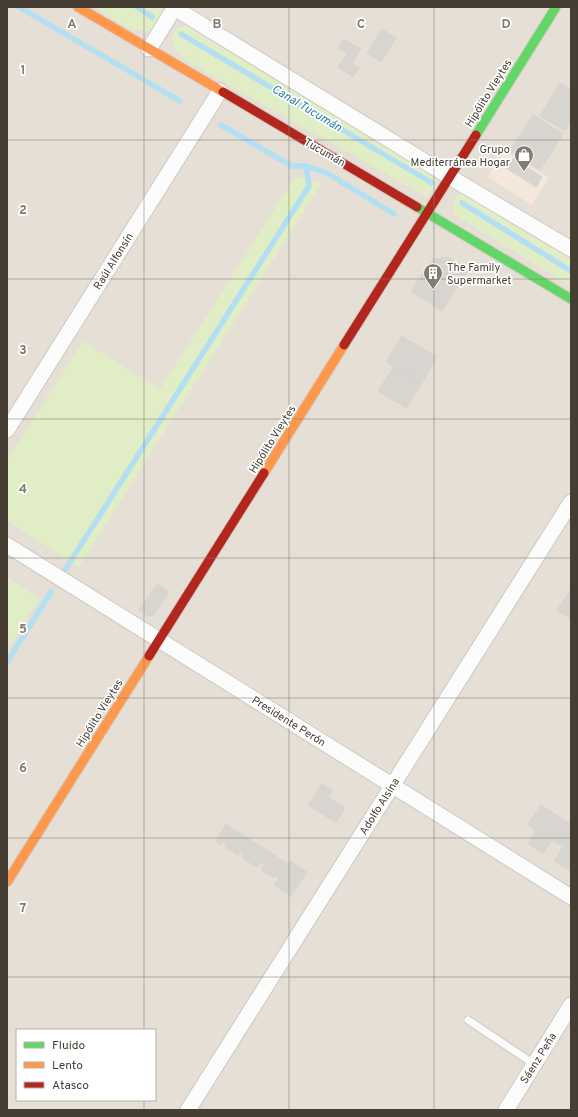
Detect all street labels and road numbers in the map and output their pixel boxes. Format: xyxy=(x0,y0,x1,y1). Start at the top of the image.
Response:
street label: Hipólito Vieytes xyxy=(462,57,515,130)
street label: Tucumán xyxy=(301,136,348,170)
street label: Raúl Alfonsín xyxy=(91,231,137,293)
street label: Hipólito Vieytes xyxy=(246,403,299,476)
street label: Hipólito Vieytes xyxy=(73,677,126,750)
street label: Presidente Perón xyxy=(249,693,328,750)
street label: Adolfo Alsina xyxy=(357,775,403,838)
street label: Sáenz Peña xyxy=(518,1030,560,1087)

